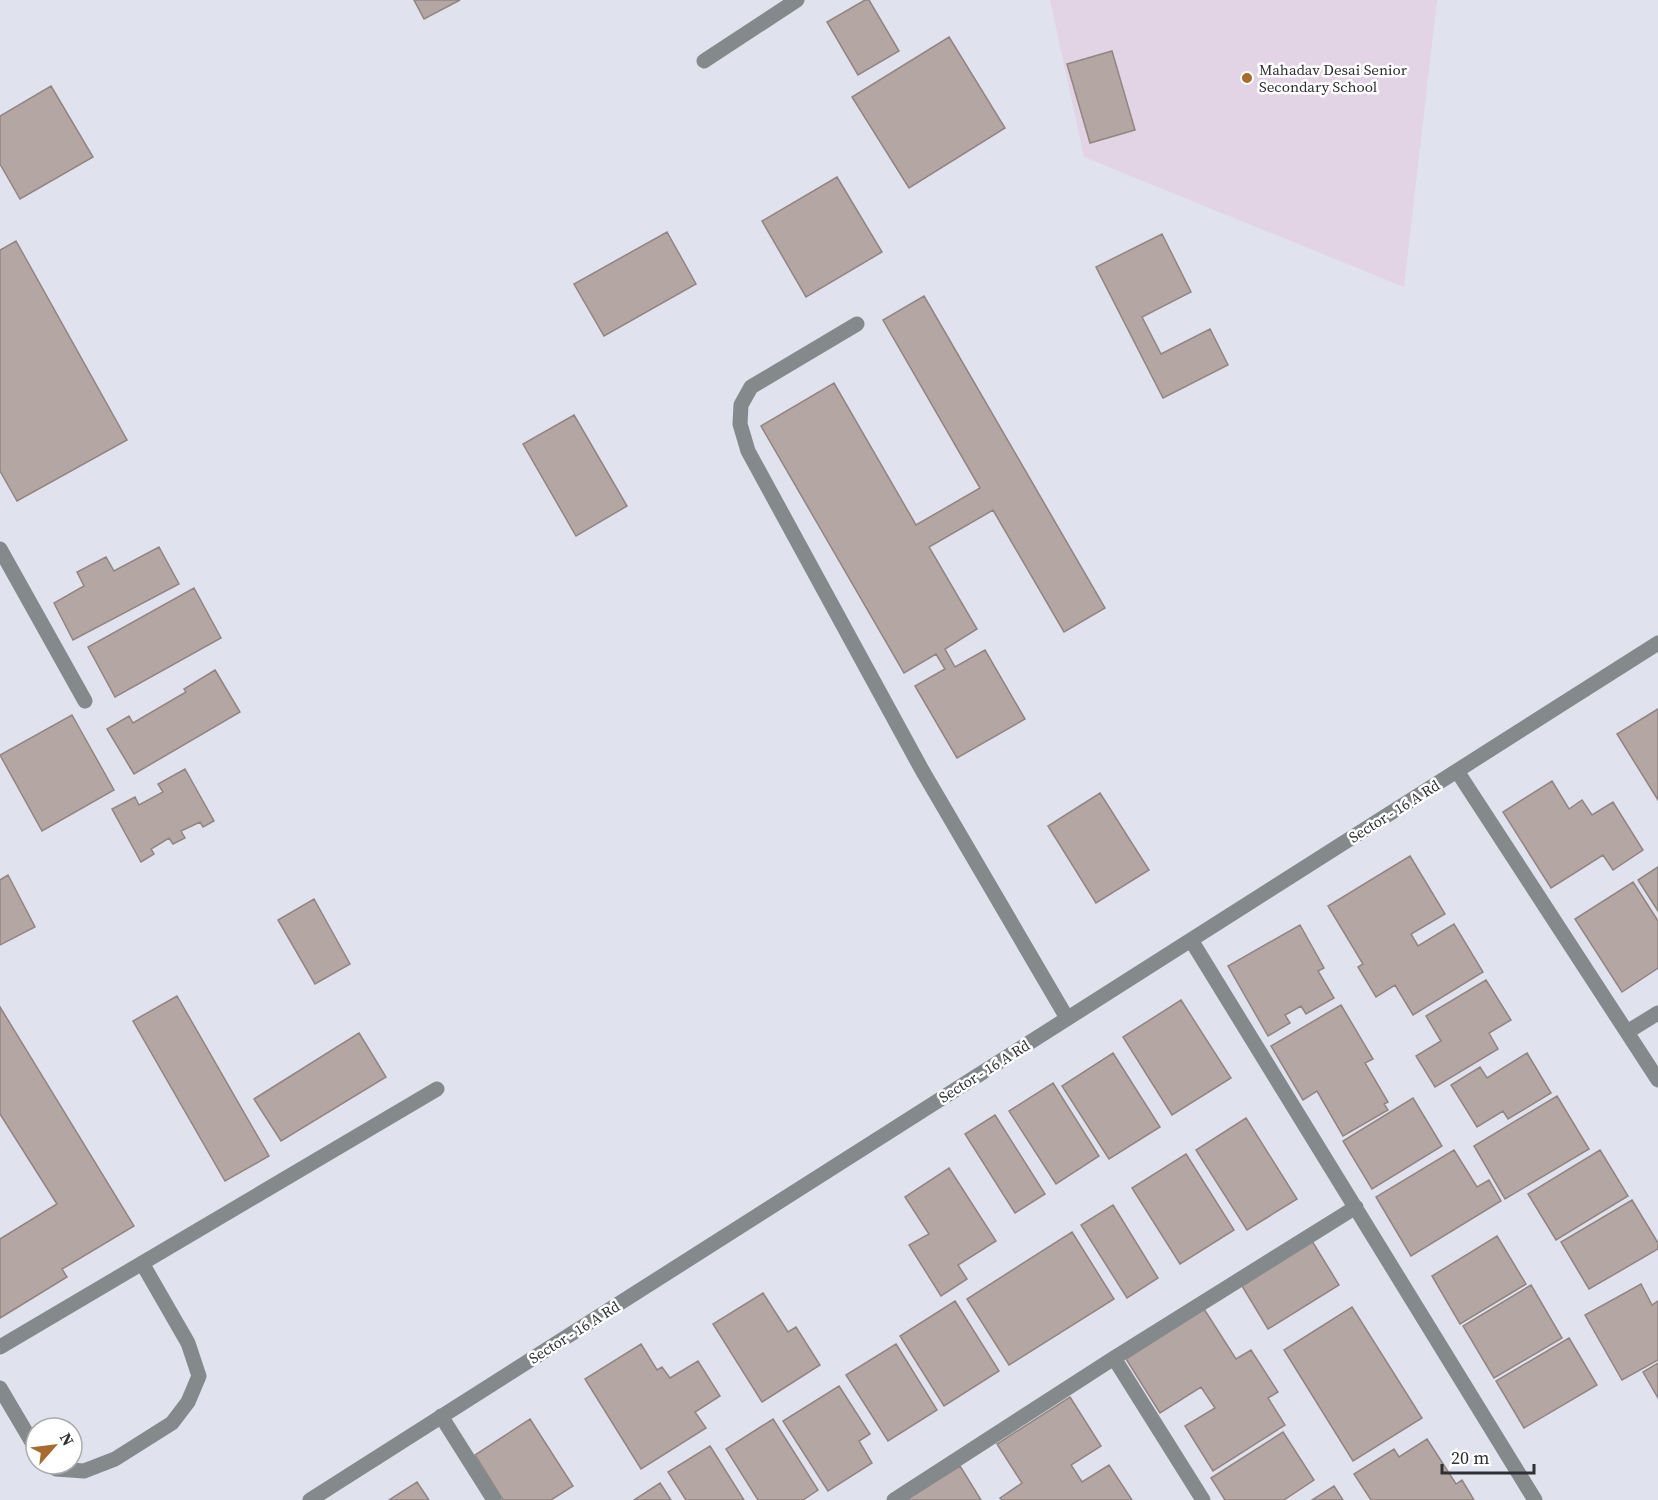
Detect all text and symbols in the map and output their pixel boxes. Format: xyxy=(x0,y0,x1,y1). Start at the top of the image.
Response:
place label: Mahadav Desai Senior Secondary School xyxy=(1259,59,1408,97)
marker: Mahadav Desai Senior Secondary School xyxy=(1240,71,1254,85)
street label: Sector - 16 A Rd xyxy=(1344,774,1444,847)
street label: Sector - 16 A Rd xyxy=(934,1034,1034,1107)
street label: Sector - 16 A Rd xyxy=(524,1295,624,1368)
north arrow xyxy=(24,1416,84,1476)
text: N xyxy=(55,1429,80,1450)
scale bar xyxy=(1442,1437,1534,1475)
text: 20 m xyxy=(1451,1445,1489,1470)

